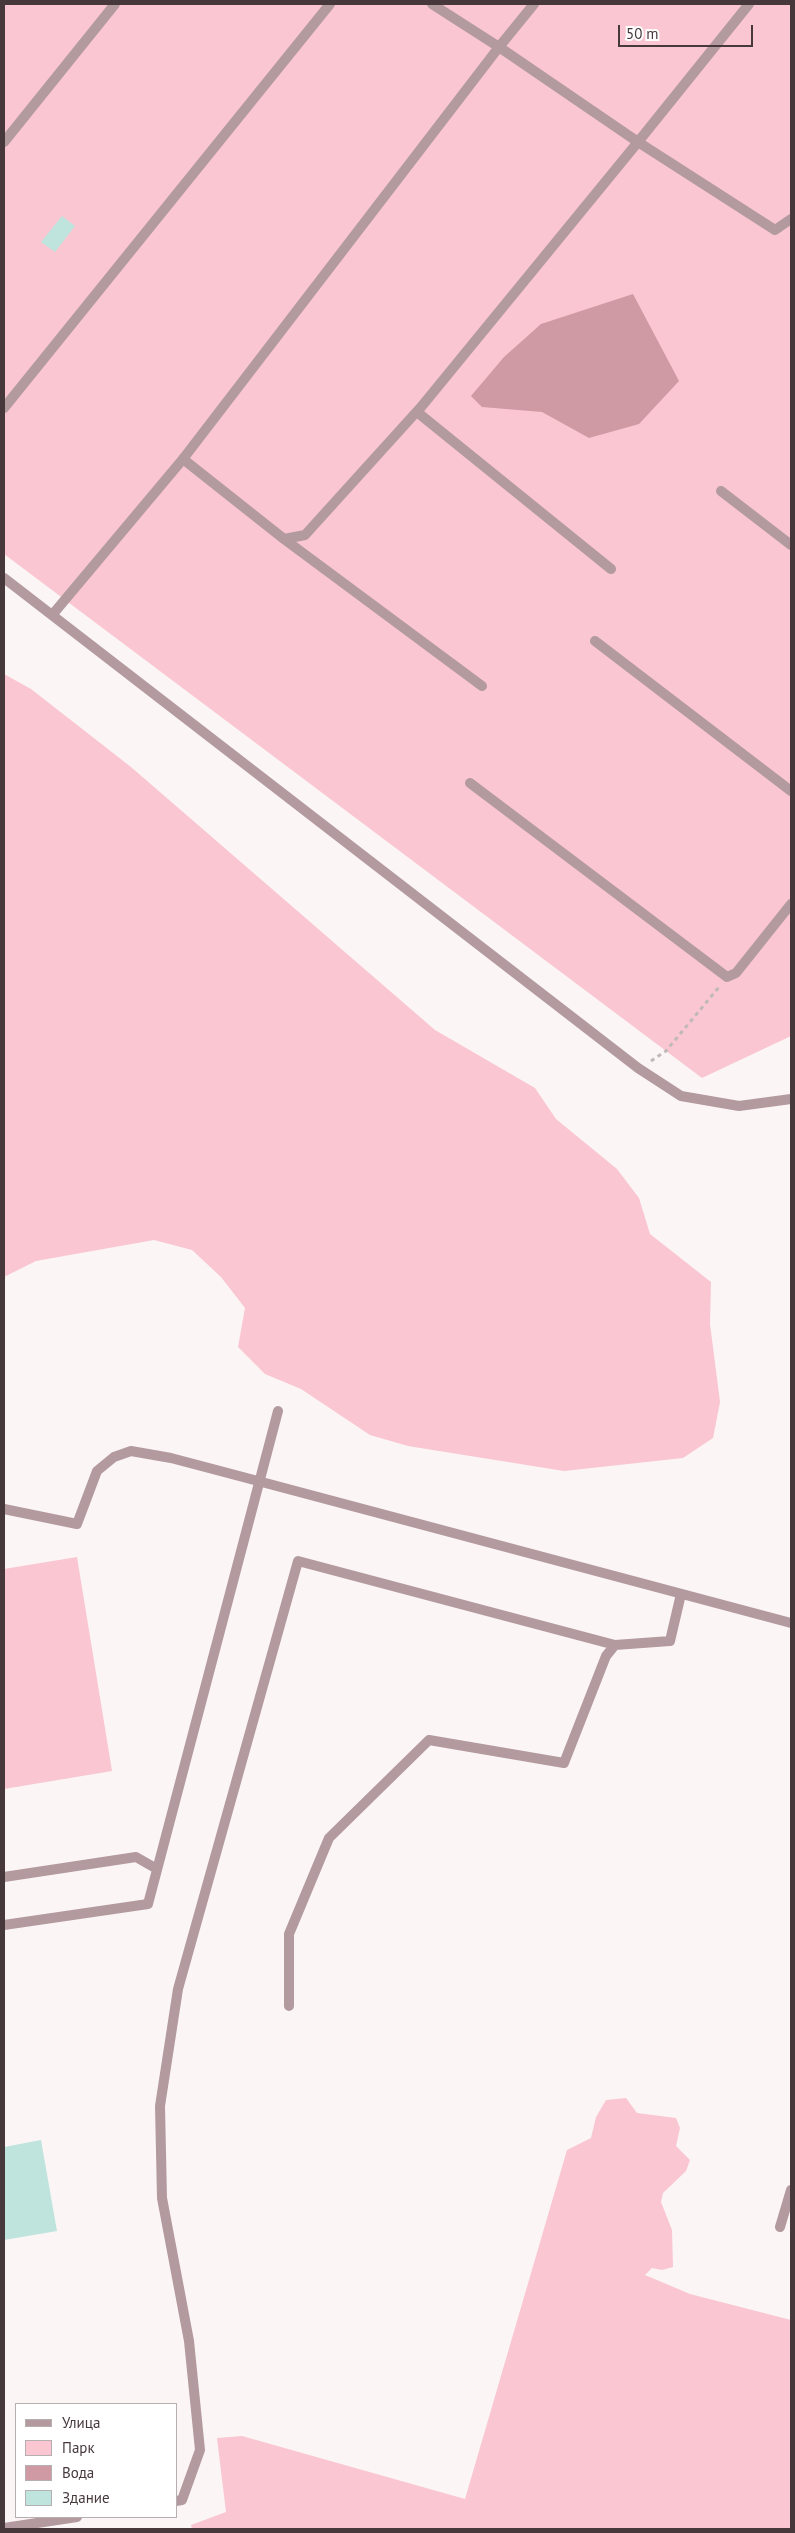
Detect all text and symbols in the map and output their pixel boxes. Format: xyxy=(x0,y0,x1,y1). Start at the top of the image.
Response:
scale bar xyxy=(620,15,755,47)
text: 50 m xyxy=(626,24,659,43)
legend xyxy=(15,2403,178,2518)
text: Улица xyxy=(62,2413,100,2432)
text: Парк xyxy=(62,2438,95,2457)
text: Вода xyxy=(62,2463,94,2482)
text: Здание xyxy=(62,2488,110,2507)

